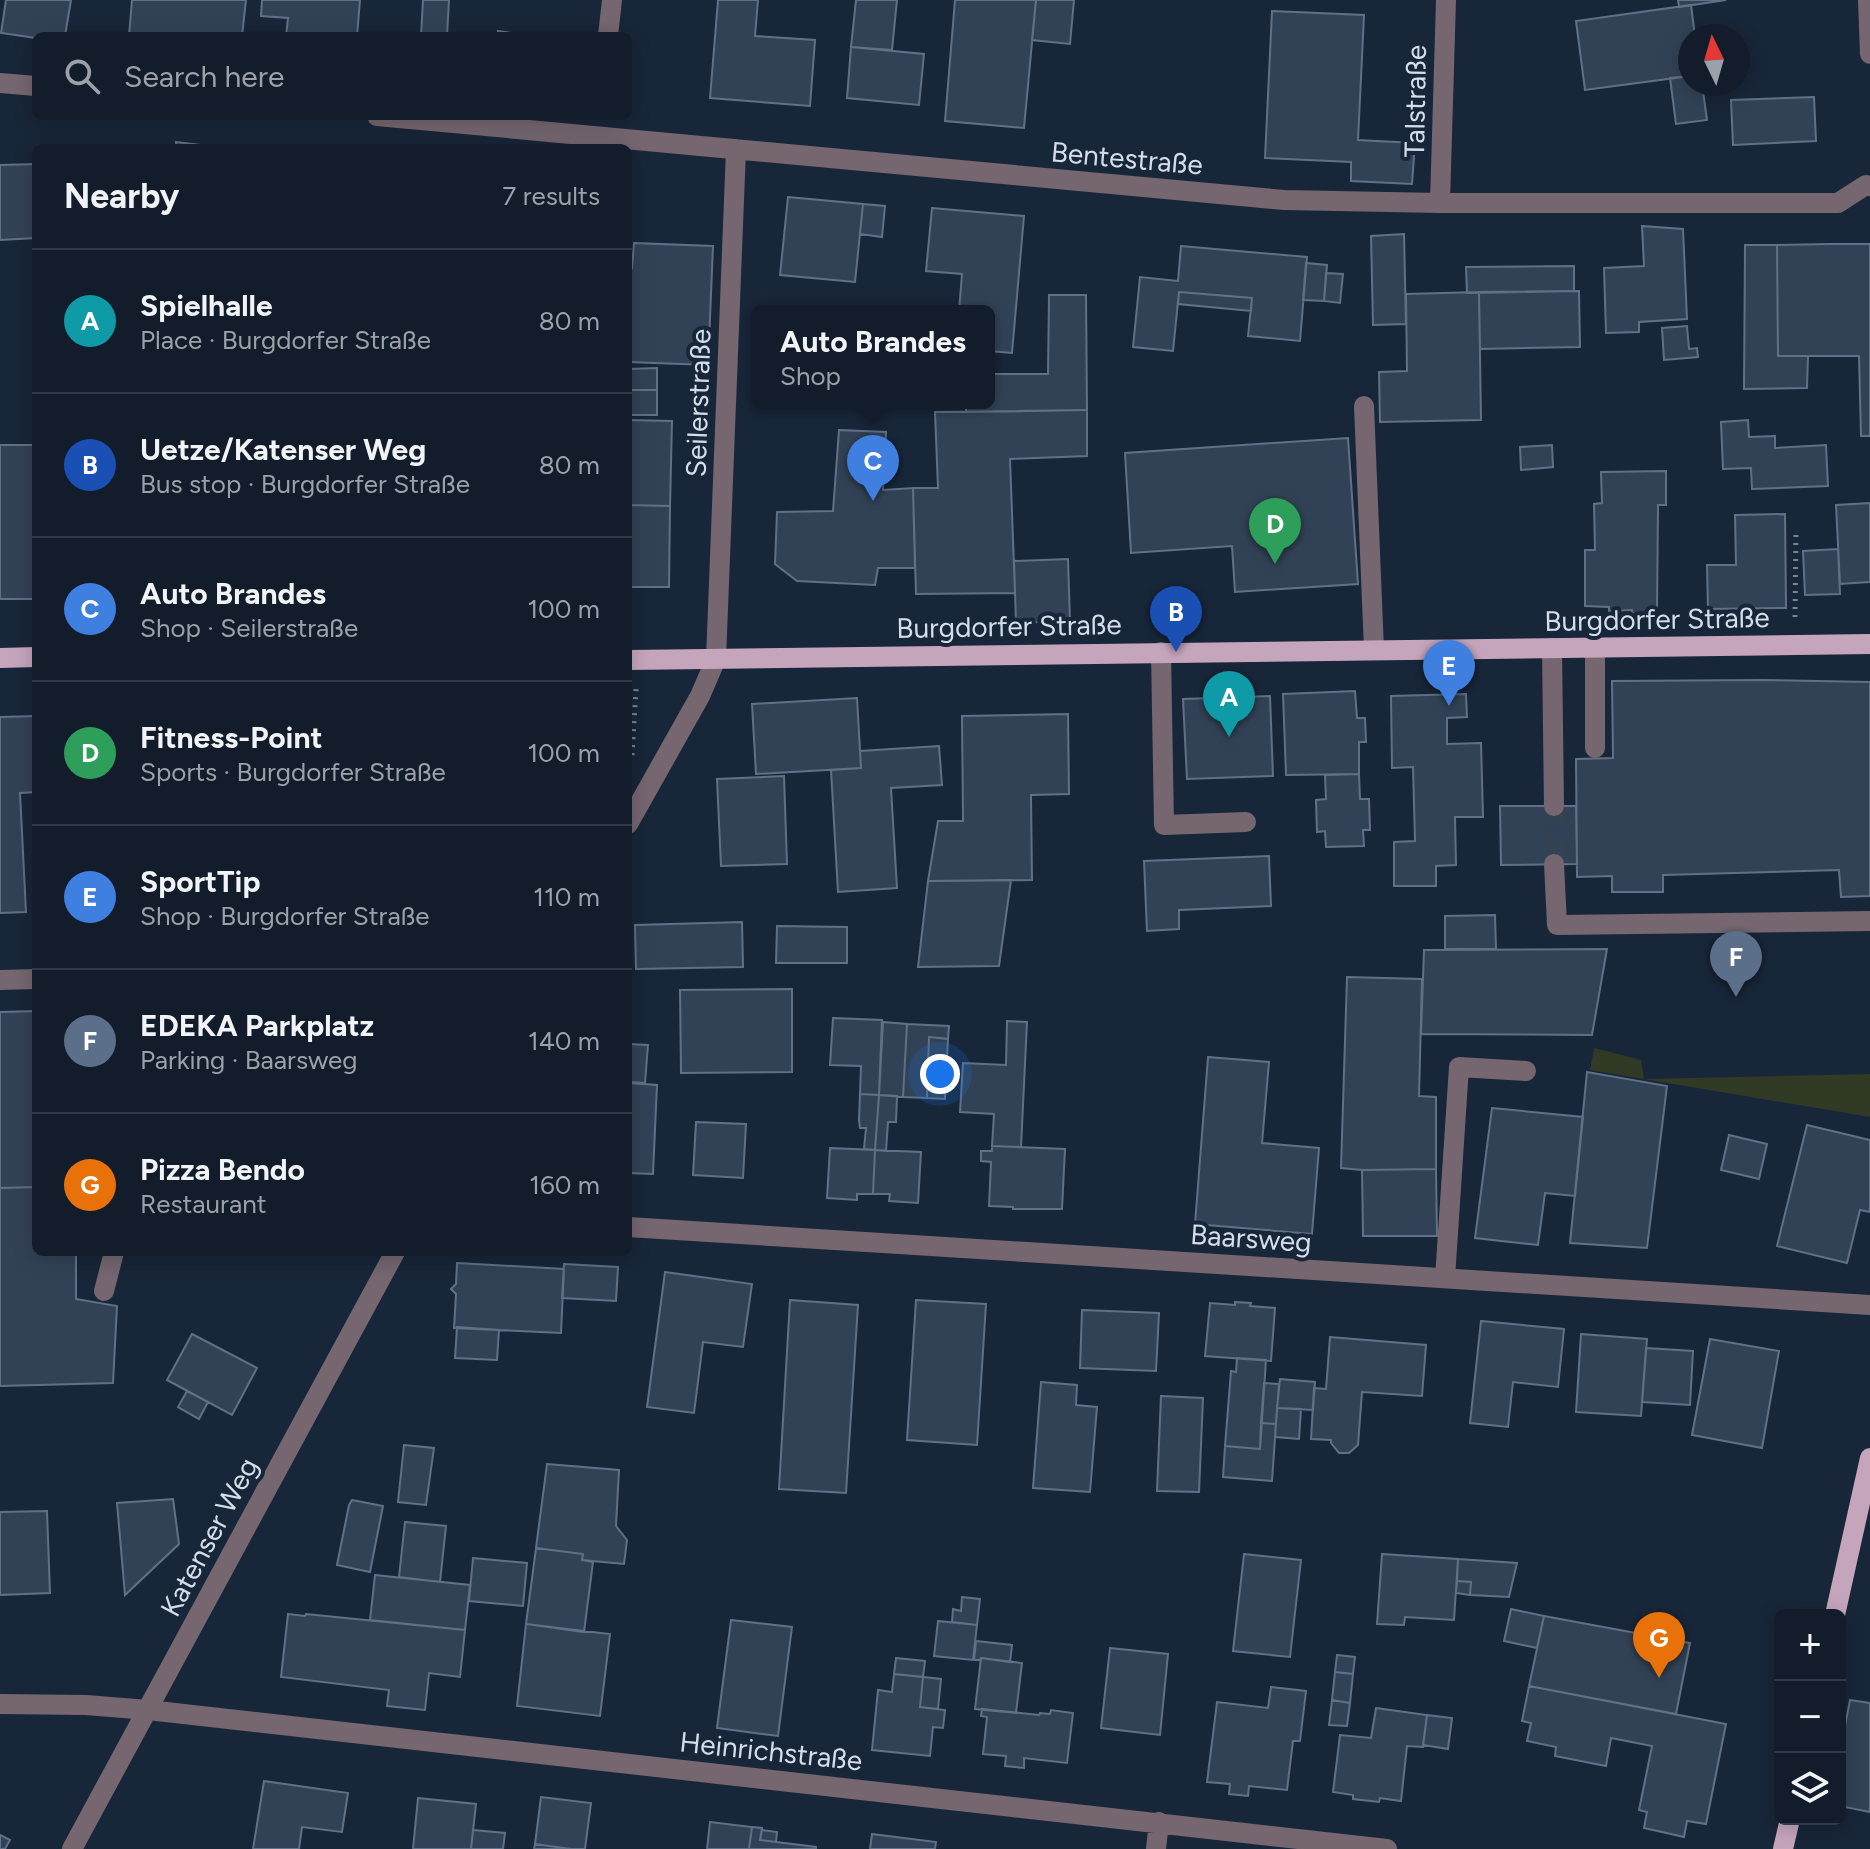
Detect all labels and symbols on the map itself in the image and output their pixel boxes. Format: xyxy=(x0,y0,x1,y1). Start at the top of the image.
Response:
north arrow xyxy=(1678,24,1750,96)
street label: Talstraße xyxy=(1397,44,1433,158)
street label: Bentestraße xyxy=(1050,134,1204,182)
street label: Seilerstraße xyxy=(678,328,718,478)
pin: C xyxy=(847,435,899,501)
pin: D xyxy=(1249,498,1301,564)
pin: B xyxy=(1150,586,1202,652)
street label: Burgdorfer Straße xyxy=(1544,600,1770,638)
street label: Burgdorfer Straße xyxy=(896,607,1122,645)
pin: E xyxy=(1423,640,1475,706)
pin: A xyxy=(1203,671,1255,737)
pin: F xyxy=(1710,931,1762,997)
your location xyxy=(920,1054,960,1094)
street label: Baarsweg xyxy=(1189,1217,1313,1259)
street label: Katenser Weg xyxy=(153,1452,265,1622)
pin: G xyxy=(1633,1612,1685,1678)
street label: Heinrichstraße xyxy=(678,1724,864,1778)

